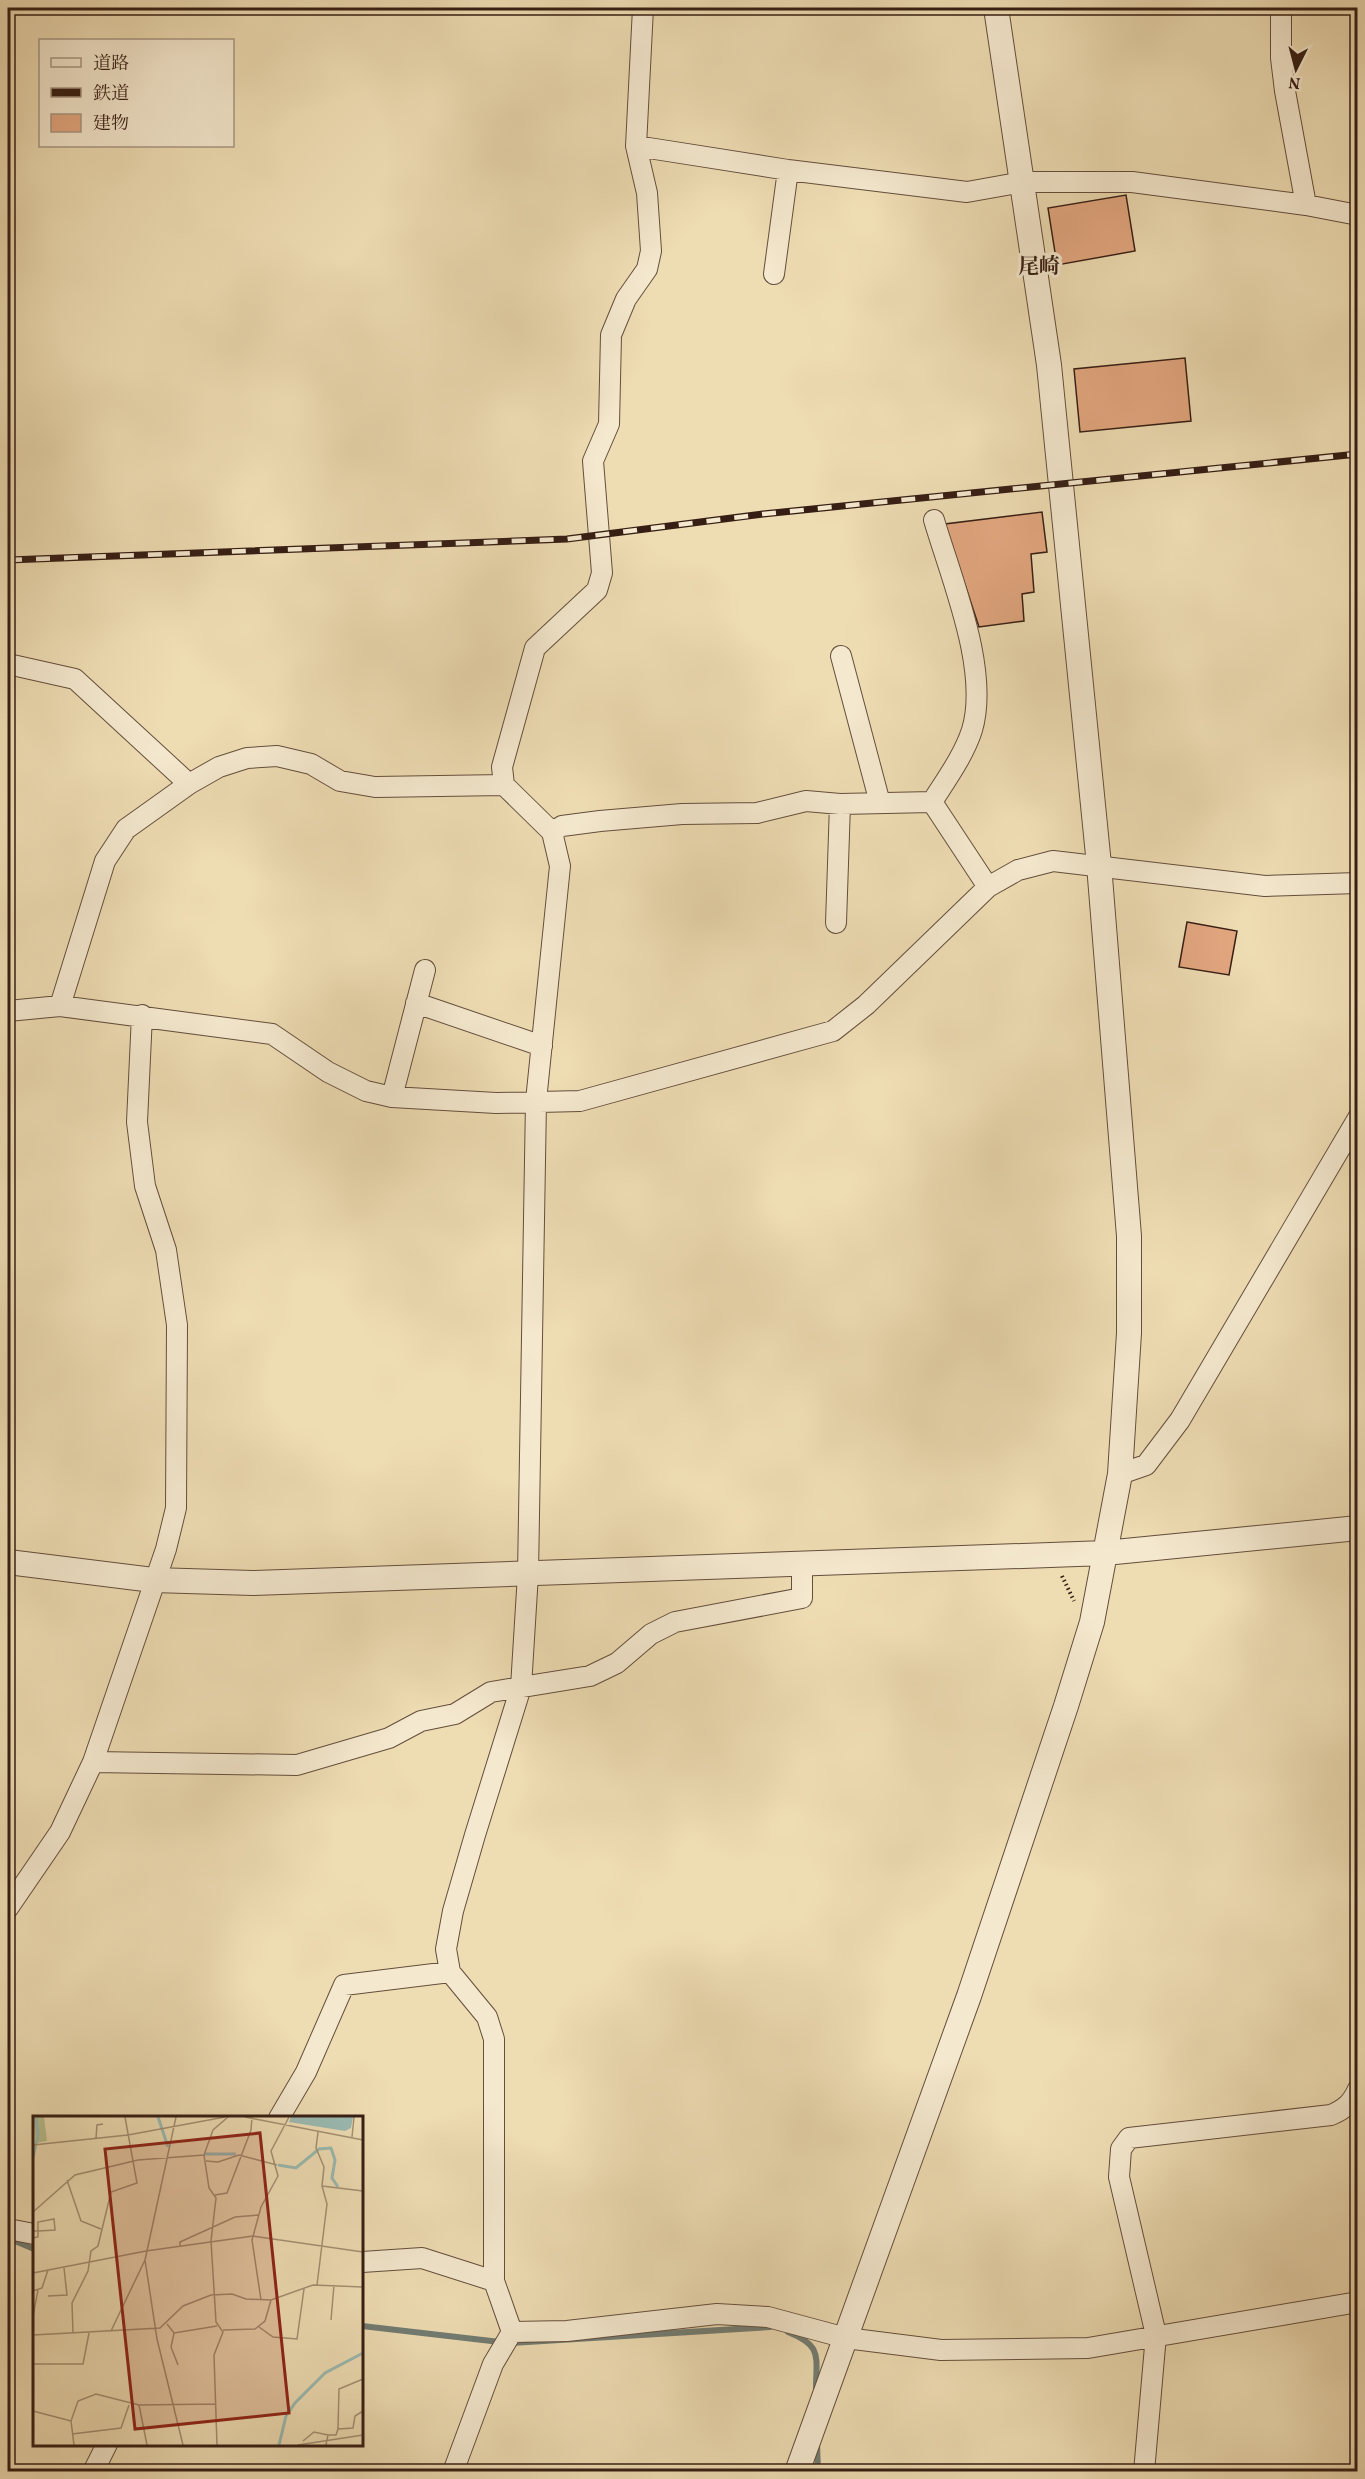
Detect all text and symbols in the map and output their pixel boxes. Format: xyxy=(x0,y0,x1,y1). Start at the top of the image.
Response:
legend xyxy=(39,39,234,147)
north arrow xyxy=(1266,39,1326,99)
text: 道路 xyxy=(93,52,129,77)
text: N xyxy=(1287,70,1302,93)
text: 鉄道 xyxy=(93,82,129,107)
text: 建物 xyxy=(93,112,129,137)
district label: 尾崎 xyxy=(1018,253,1060,282)
inset map xyxy=(33,2116,363,2446)

